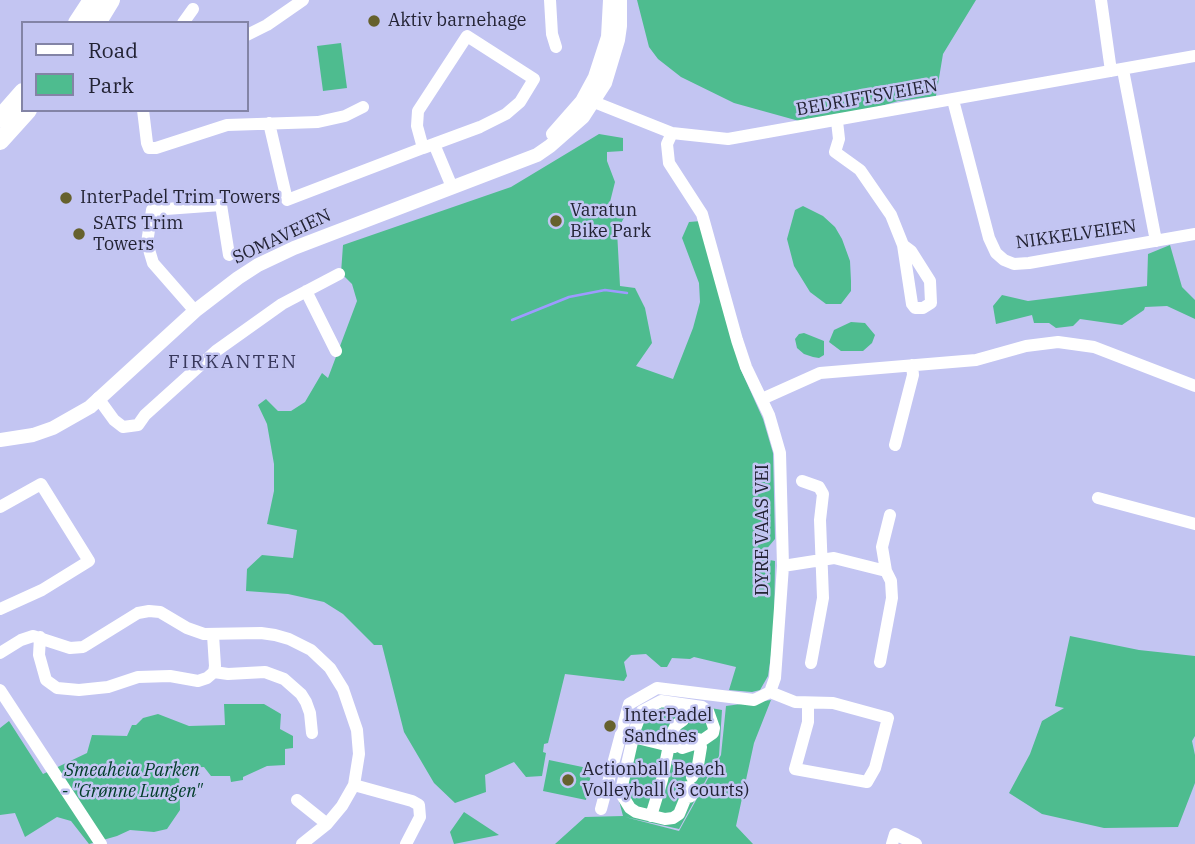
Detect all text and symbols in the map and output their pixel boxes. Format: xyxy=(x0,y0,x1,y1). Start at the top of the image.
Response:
place label: Aktiv barnehage xyxy=(388,10,527,32)
marker: Aktiv barnehage xyxy=(366,13,382,29)
legend xyxy=(21,21,248,112)
text: Road xyxy=(88,36,138,64)
text: Park xyxy=(88,71,134,99)
street label: BEDRIFTSVEIEN xyxy=(795,75,939,121)
place label: InterPadel Trim Towers xyxy=(80,187,280,209)
marker: InterPadel Trim Towers xyxy=(58,190,74,206)
place label: Varatun Bike Park xyxy=(570,200,651,242)
street label: SOMAVEIEN xyxy=(229,205,335,269)
place label: SATS Trim Towers xyxy=(93,213,183,256)
marker: Varatun Bike Park xyxy=(548,213,564,229)
street label: NIKKELVEIEN xyxy=(1014,216,1138,254)
marker: SATS Trim Towers xyxy=(71,226,87,242)
district label: FIRKANTEN xyxy=(169,352,297,374)
street label: DYRE VAAS VEI xyxy=(752,464,774,596)
place label: InterPadel Sandnes xyxy=(624,705,713,748)
marker: InterPadel Sandnes xyxy=(602,718,618,734)
place label: Actionball Beach Volleyball (3 courts) xyxy=(582,759,749,802)
park label: Smeaheia Parken - "Grønne Lungen" xyxy=(62,760,202,802)
marker: Actionball Beach Volleyball (3 courts) xyxy=(560,772,576,788)

